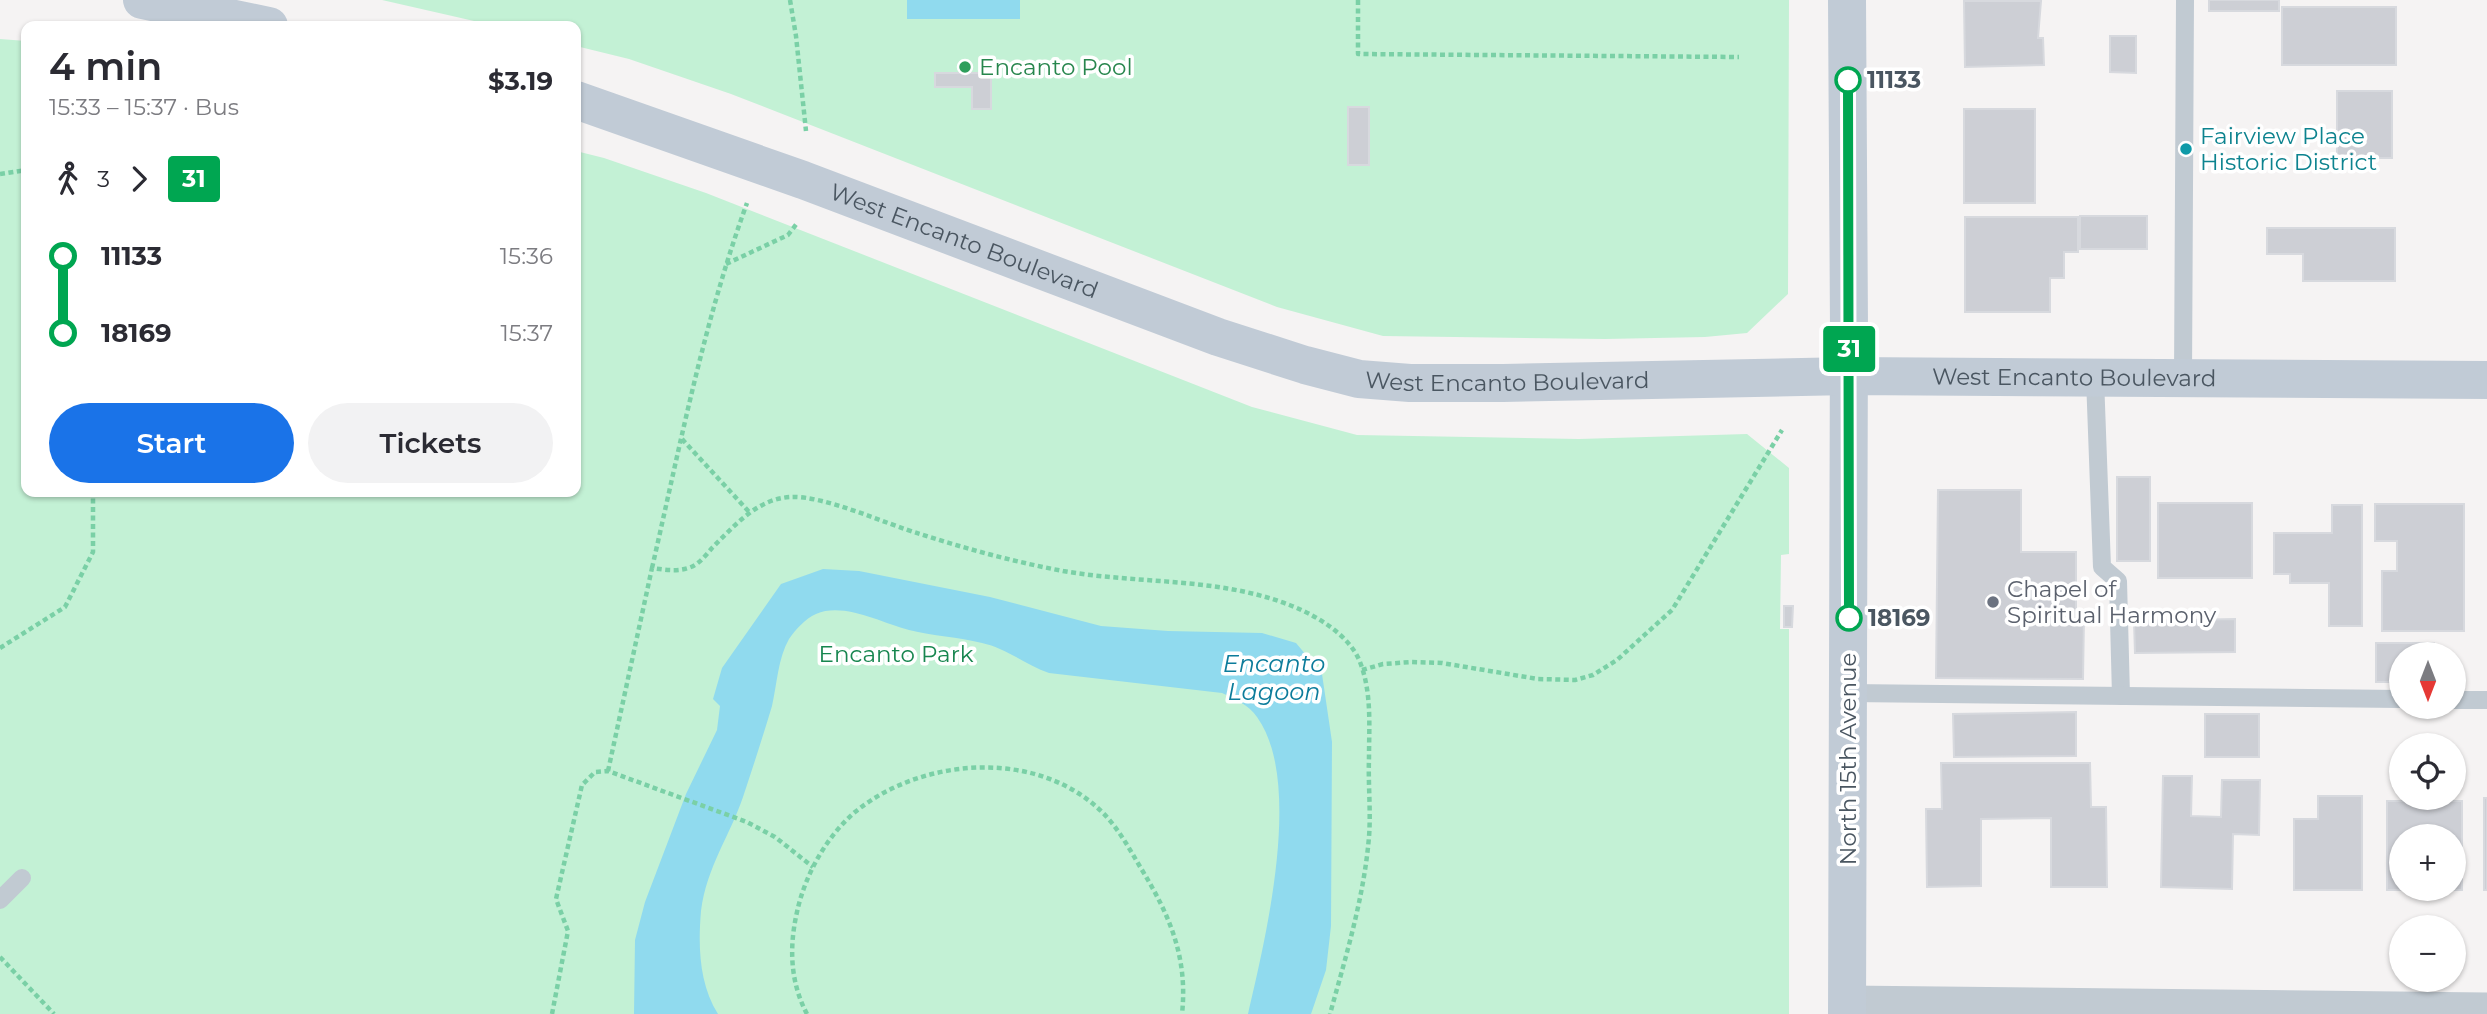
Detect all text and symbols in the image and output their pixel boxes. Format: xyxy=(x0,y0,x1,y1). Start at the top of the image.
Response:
text: 4 min xyxy=(49,43,162,90)
place label: Encanto Pool xyxy=(979,53,1133,81)
marker: Encanto Pool xyxy=(957,59,973,75)
text: $3.19 xyxy=(488,65,553,97)
place label: 11133 xyxy=(1867,66,1921,94)
marker: 11133 xyxy=(1835,67,1861,93)
text: 15:33 – 15:37 · Bus xyxy=(49,93,239,121)
place label: Fairview Place Historic District xyxy=(2200,122,2377,176)
marker: Fairview Place Historic District xyxy=(2178,141,2194,157)
icon: walk xyxy=(49,160,87,198)
icon: forward xyxy=(120,160,158,198)
text: 31 xyxy=(182,164,206,193)
text: 3 xyxy=(97,165,110,193)
street label: West Encanto Boulevard xyxy=(826,178,1102,304)
text: 11133 xyxy=(101,240,162,272)
text: 15:36 xyxy=(500,242,553,270)
text: 18169 xyxy=(101,317,172,349)
text: 15:37 xyxy=(501,319,553,347)
line badge: 31 xyxy=(1818,326,1881,372)
text: 31 xyxy=(1837,334,1861,363)
street label: West Encanto Boulevard xyxy=(1932,363,2217,392)
street label: West Encanto Boulevard xyxy=(1364,366,1650,397)
button: Start xyxy=(49,403,294,483)
button: Tickets xyxy=(308,403,553,483)
place label: Chapel of Spiritual Harmony xyxy=(2007,575,2217,629)
marker: Chapel of Spiritual Harmony xyxy=(1985,594,2001,610)
place label: 18169 xyxy=(1868,604,1931,632)
marker: 18169 xyxy=(1836,605,1862,631)
park label: Encanto Park xyxy=(819,640,974,668)
north arrow xyxy=(2389,642,2466,719)
map controls xyxy=(2389,642,2466,992)
water label: Encanto Lagoon xyxy=(1223,649,1325,706)
street label: North 15th Avenue xyxy=(1834,653,1862,865)
button: locate xyxy=(2389,733,2466,810)
button: + xyxy=(2389,824,2466,901)
button: − xyxy=(2389,915,2466,992)

